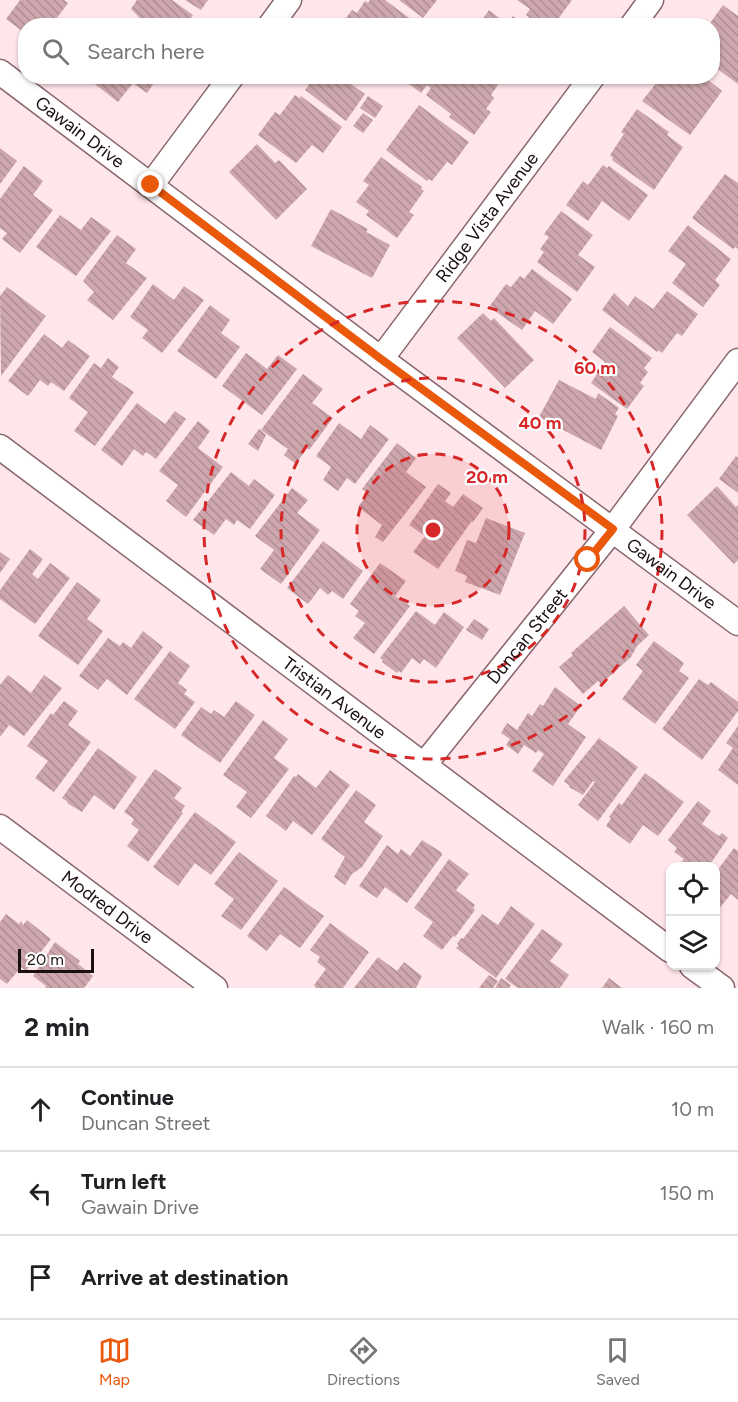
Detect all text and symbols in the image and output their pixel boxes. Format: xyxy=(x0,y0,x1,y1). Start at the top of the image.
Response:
search box xyxy=(18,18,720,84)
icon: search xyxy=(39,35,72,68)
text: Search here xyxy=(87,38,205,65)
street label: Gawain Drive xyxy=(31,91,129,173)
street label: Ridge Vista Avenue xyxy=(431,148,543,287)
route end xyxy=(137,171,163,197)
text: 60 m xyxy=(574,357,616,379)
text: 40 m xyxy=(518,412,562,434)
text: 20 m xyxy=(466,466,508,488)
centre of rings xyxy=(423,520,443,540)
street label: Gawain Drive xyxy=(622,533,721,614)
route start xyxy=(574,546,600,572)
street label: Duncan Street xyxy=(482,584,572,688)
street label: Tristian Avenue xyxy=(278,652,390,744)
map controls xyxy=(666,862,720,970)
button: locate xyxy=(666,862,720,916)
street label: Modred Drive xyxy=(57,866,158,949)
button: layers xyxy=(666,916,720,970)
scale bar xyxy=(18,946,94,974)
text: 20 m xyxy=(27,950,64,969)
text: 2 min xyxy=(24,1011,90,1043)
text: Walk · 160 m xyxy=(602,1015,714,1039)
text: Continue xyxy=(81,1084,174,1111)
icon: ahead xyxy=(24,1093,57,1126)
text: 10 m xyxy=(671,1097,714,1121)
text: Duncan Street xyxy=(81,1111,210,1135)
text: Turn left xyxy=(81,1168,167,1195)
icon: left xyxy=(24,1177,57,1210)
text: 150 m xyxy=(659,1181,714,1205)
text: Gawain Drive xyxy=(81,1195,199,1219)
icon: arrive xyxy=(24,1261,57,1294)
text: Arrive at destination xyxy=(81,1264,289,1291)
tab: Map xyxy=(98,1334,131,1389)
tab: Directions xyxy=(327,1334,400,1389)
tab: Saved xyxy=(596,1334,640,1389)

